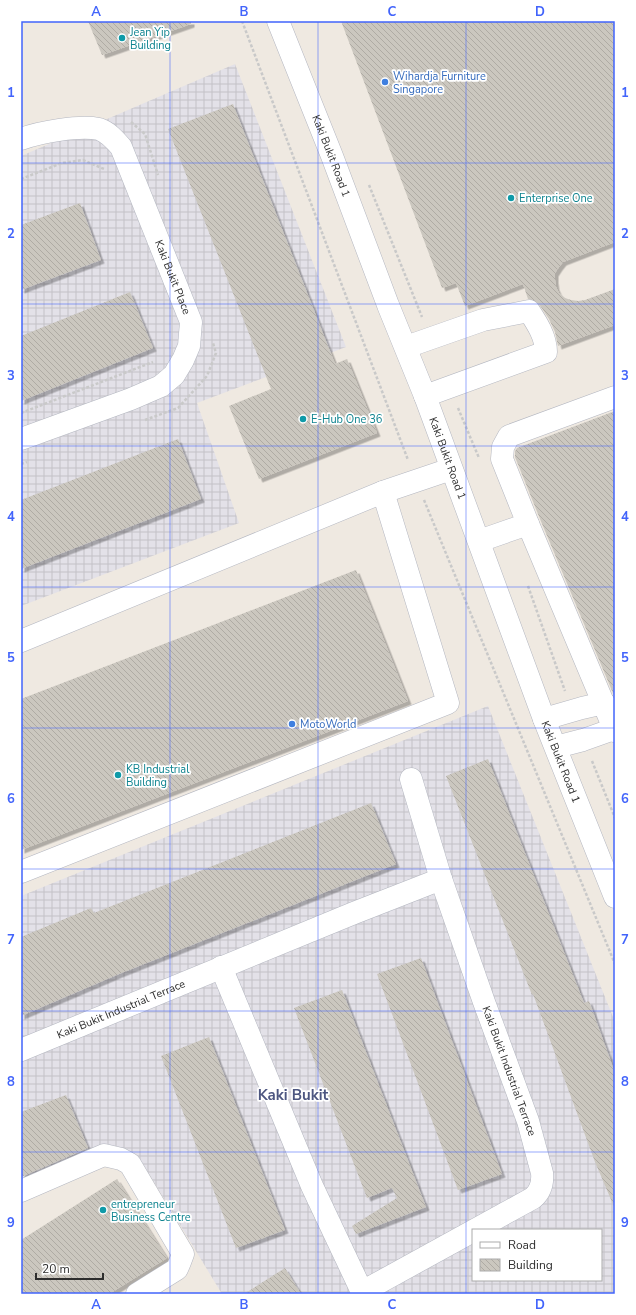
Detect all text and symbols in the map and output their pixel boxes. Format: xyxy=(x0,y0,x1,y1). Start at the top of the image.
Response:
text: A xyxy=(91,3,101,21)
text: B xyxy=(240,3,249,21)
text: C xyxy=(388,3,397,21)
text: D xyxy=(535,3,545,21)
place label: Jean Yip Building xyxy=(129,25,171,53)
marker: Jean Yip Building xyxy=(117,33,127,43)
place label: Wihardja Furniture Singapore xyxy=(393,69,486,97)
marker: Wihardja Furniture Singapore xyxy=(380,77,390,87)
text: 1 xyxy=(7,84,15,102)
text: 1 xyxy=(621,84,629,102)
street label: Kaki Bukit Road 1 xyxy=(309,112,354,199)
place label: Enterprise One xyxy=(519,191,593,206)
marker: Enterprise One xyxy=(506,193,516,203)
text: 2 xyxy=(7,225,15,243)
text: 2 xyxy=(621,225,629,243)
street label: Kaki Bukit Place xyxy=(151,238,195,317)
text: 3 xyxy=(7,367,15,385)
text: 3 xyxy=(621,367,629,385)
place label: E-Hub One 36 xyxy=(311,412,383,427)
marker: E-Hub One 36 xyxy=(298,414,308,424)
street label: Kaki Bukit Road 1 xyxy=(426,415,470,502)
text: 4 xyxy=(7,508,15,526)
text: 4 xyxy=(621,508,629,526)
text: 5 xyxy=(7,649,15,667)
text: 5 xyxy=(621,649,629,667)
place label: MotoWorld xyxy=(300,717,357,732)
street label: Kaki Bukit Road 1 xyxy=(538,718,584,805)
marker: MotoWorld xyxy=(287,719,297,729)
place label: KB Industrial Building xyxy=(126,762,190,790)
marker: KB Industrial Building xyxy=(113,770,123,780)
text: 6 xyxy=(7,790,15,808)
text: 6 xyxy=(621,790,629,808)
text: 7 xyxy=(7,931,15,949)
text: 7 xyxy=(621,931,629,949)
street label: Kaki Bukit Industrial Terrace xyxy=(54,976,187,1042)
street label: Kaki Bukit Industrial Terrace xyxy=(478,1004,540,1138)
text: 8 xyxy=(7,1073,15,1091)
text: 8 xyxy=(621,1073,629,1091)
district label: Kaki Bukit xyxy=(258,1085,329,1105)
place label: entrepreneur Business Centre xyxy=(111,1197,191,1225)
marker: entrepreneur Business Centre xyxy=(98,1205,108,1215)
text: 9 xyxy=(7,1214,15,1232)
text: 9 xyxy=(621,1214,629,1232)
legend xyxy=(472,1229,602,1281)
text: Road xyxy=(508,1237,536,1253)
scale bar xyxy=(36,1255,103,1281)
text: Building xyxy=(508,1257,553,1273)
text: 20 m xyxy=(42,1261,70,1277)
text: A xyxy=(91,1296,101,1314)
text: B xyxy=(240,1296,249,1314)
text: C xyxy=(388,1296,397,1314)
text: D xyxy=(535,1296,545,1314)

